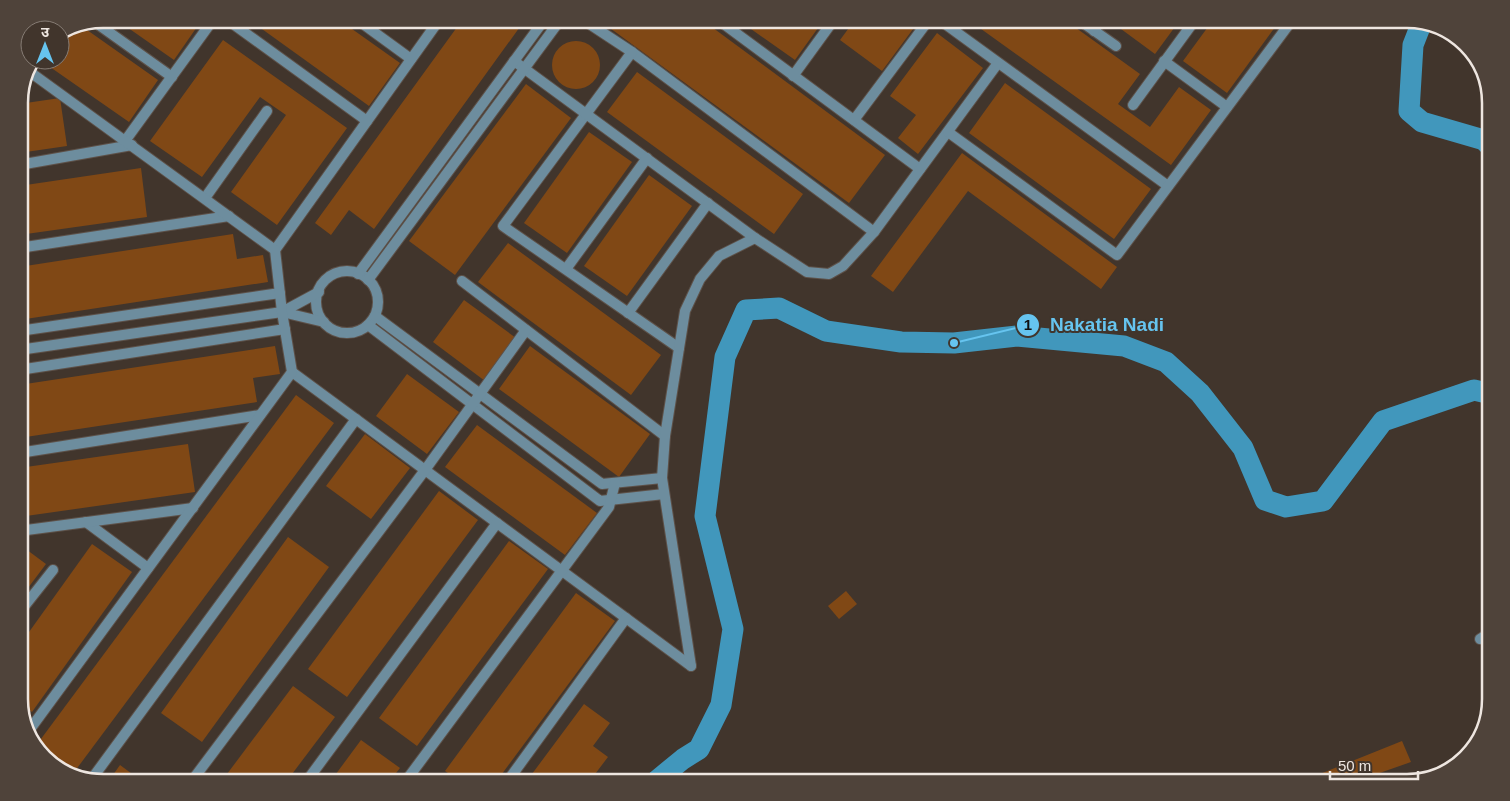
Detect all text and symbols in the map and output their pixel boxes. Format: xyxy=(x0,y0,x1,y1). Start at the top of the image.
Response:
north arrow xyxy=(20,20,70,70)
text: उ xyxy=(41,24,50,40)
callout: Nakatia Nadi xyxy=(1015,308,1174,342)
text: Nakatia Nadi xyxy=(1050,314,1164,335)
text: 1 xyxy=(1024,316,1032,333)
scale bar xyxy=(1330,748,1418,780)
text: 50 m xyxy=(1338,757,1371,774)

